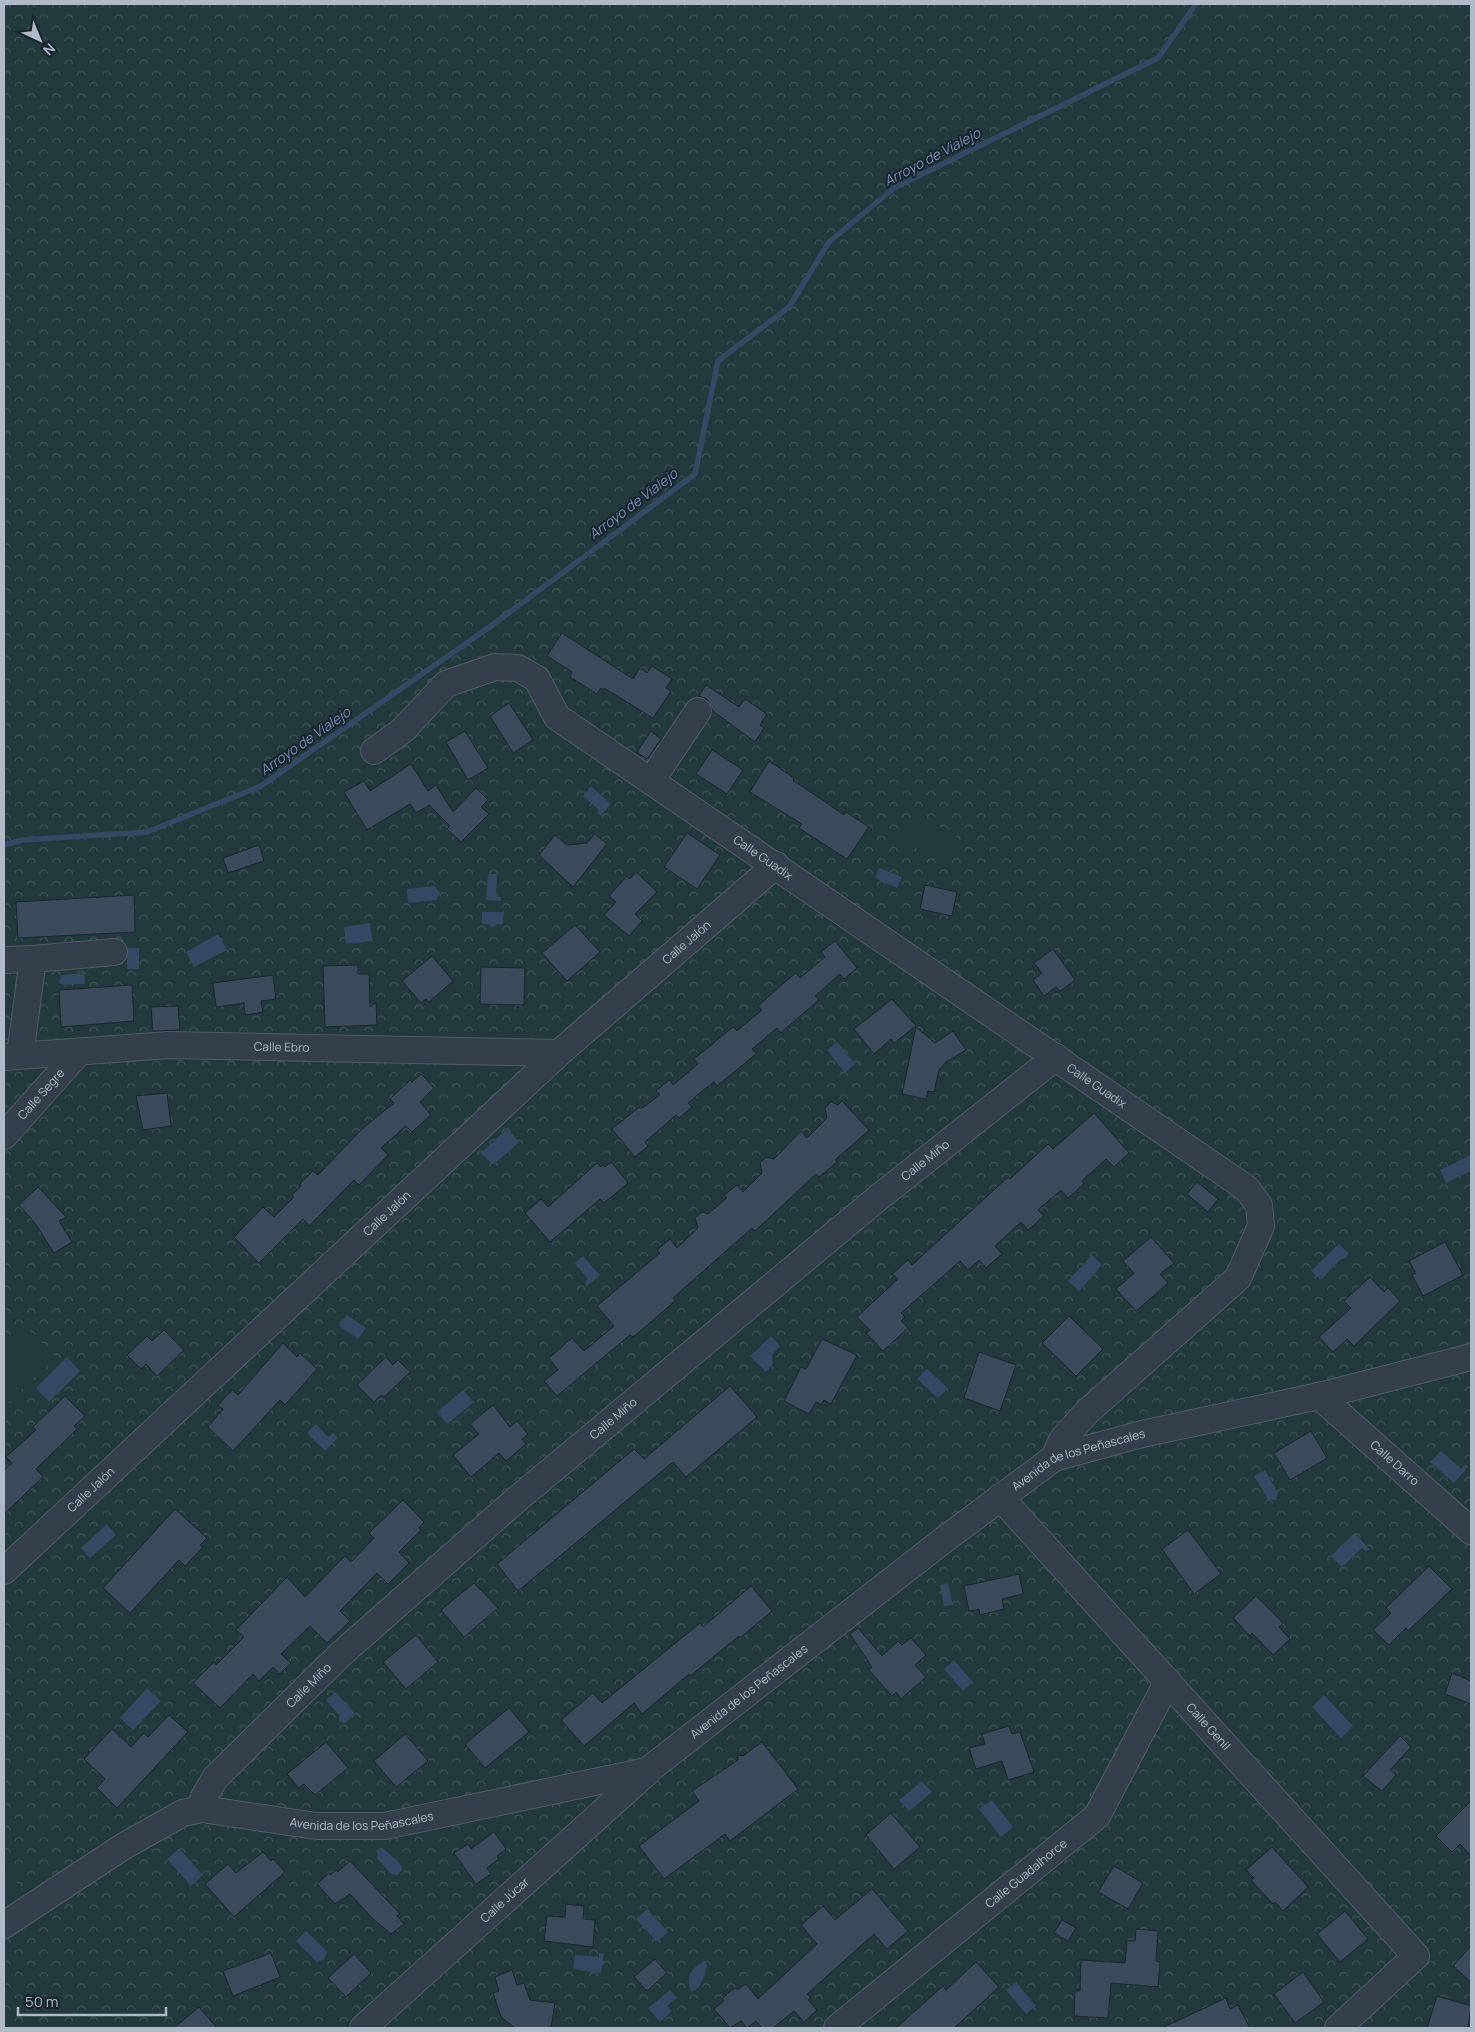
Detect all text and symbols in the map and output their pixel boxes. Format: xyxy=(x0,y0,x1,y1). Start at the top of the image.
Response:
north arrow xyxy=(15,15,65,65)
text: N xyxy=(39,39,60,60)
water label: Arroyo de Vialejo xyxy=(880,123,984,190)
water label: Arroyo de Vialejo xyxy=(584,463,682,543)
water label: Arroyo de Vialejo xyxy=(256,702,354,779)
street label: Calle Guadix xyxy=(730,831,797,884)
street label: Calle Jalón xyxy=(658,916,714,968)
street label: Calle Ebro xyxy=(254,1038,310,1056)
street label: Calle Guadix xyxy=(1064,1059,1131,1112)
street label: Calle Segre xyxy=(14,1065,68,1123)
street label: Calle Miño xyxy=(897,1136,953,1185)
street label: Calle Jalón xyxy=(359,1187,414,1240)
street label: Calle Miño xyxy=(586,1393,641,1443)
street label: Avenida de los Peñascales xyxy=(1008,1424,1147,1495)
street label: Calle Darro xyxy=(1367,1436,1423,1489)
street label: Calle Jalón xyxy=(63,1463,118,1516)
street label: Avenida de los Peñascales xyxy=(686,1640,811,1742)
street label: Calle Miño xyxy=(282,1659,335,1711)
street label: Calle Genil xyxy=(1183,1699,1234,1754)
street label: Avenida de los Peñascales xyxy=(289,1807,435,1834)
street label: Calle Guadalhorce xyxy=(981,1835,1070,1912)
street label: Calle Júcar xyxy=(476,1873,533,1926)
scale bar xyxy=(18,1984,165,2016)
text: 50 m xyxy=(25,1991,59,2012)

